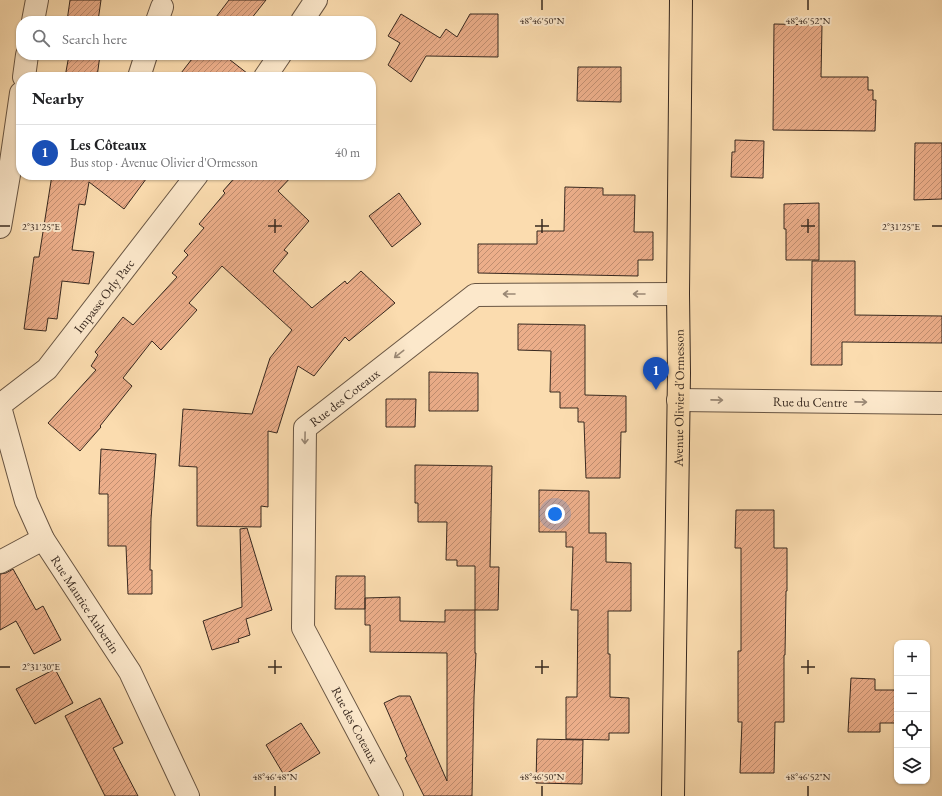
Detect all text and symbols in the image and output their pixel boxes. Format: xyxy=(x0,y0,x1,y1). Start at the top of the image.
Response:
text: 48°46'50"N xyxy=(520,14,565,27)
text: 48°46'52"N xyxy=(786,14,831,27)
search box xyxy=(16,16,376,60)
icon: search xyxy=(30,27,52,49)
text: Search here xyxy=(62,29,127,48)
text: Nearby xyxy=(32,87,84,109)
text: Les Côteaux xyxy=(70,135,147,154)
text: 1 xyxy=(42,144,48,161)
text: 40 m xyxy=(335,144,360,161)
text: Bus stop · Avenue Olivier d'Ormesson xyxy=(70,154,258,171)
text: 2°31'25"E xyxy=(22,220,60,233)
text: 2°31'25"E xyxy=(882,220,920,233)
street label: Impasse Orly Parc xyxy=(70,255,138,336)
one-way arrow xyxy=(503,290,516,298)
one-way arrow xyxy=(633,290,646,298)
street label: Avenue Olivier d'Ormesson xyxy=(669,329,688,468)
one-way arrow xyxy=(394,350,405,358)
pin: 1 xyxy=(643,357,669,390)
street label: Rue des Coteaux xyxy=(306,364,383,430)
street label: Rue du Centre xyxy=(773,393,847,410)
one-way arrow xyxy=(710,396,723,404)
one-way arrow xyxy=(854,398,867,406)
one-way arrow xyxy=(301,431,309,444)
your location xyxy=(545,504,565,524)
street label: Rue Maurice Aubertin xyxy=(47,552,124,656)
map controls xyxy=(894,640,930,784)
button: + xyxy=(894,640,930,676)
text: 2°31'30"E xyxy=(22,660,60,673)
button: − xyxy=(894,676,930,712)
street label: Rue des Coteaux xyxy=(328,684,383,767)
button: locate xyxy=(894,712,930,748)
button: layers xyxy=(894,748,930,784)
text: 48°46'48"N xyxy=(253,770,298,783)
text: 48°46'50"N xyxy=(520,770,565,783)
text: 48°46'52"N xyxy=(786,770,831,783)

